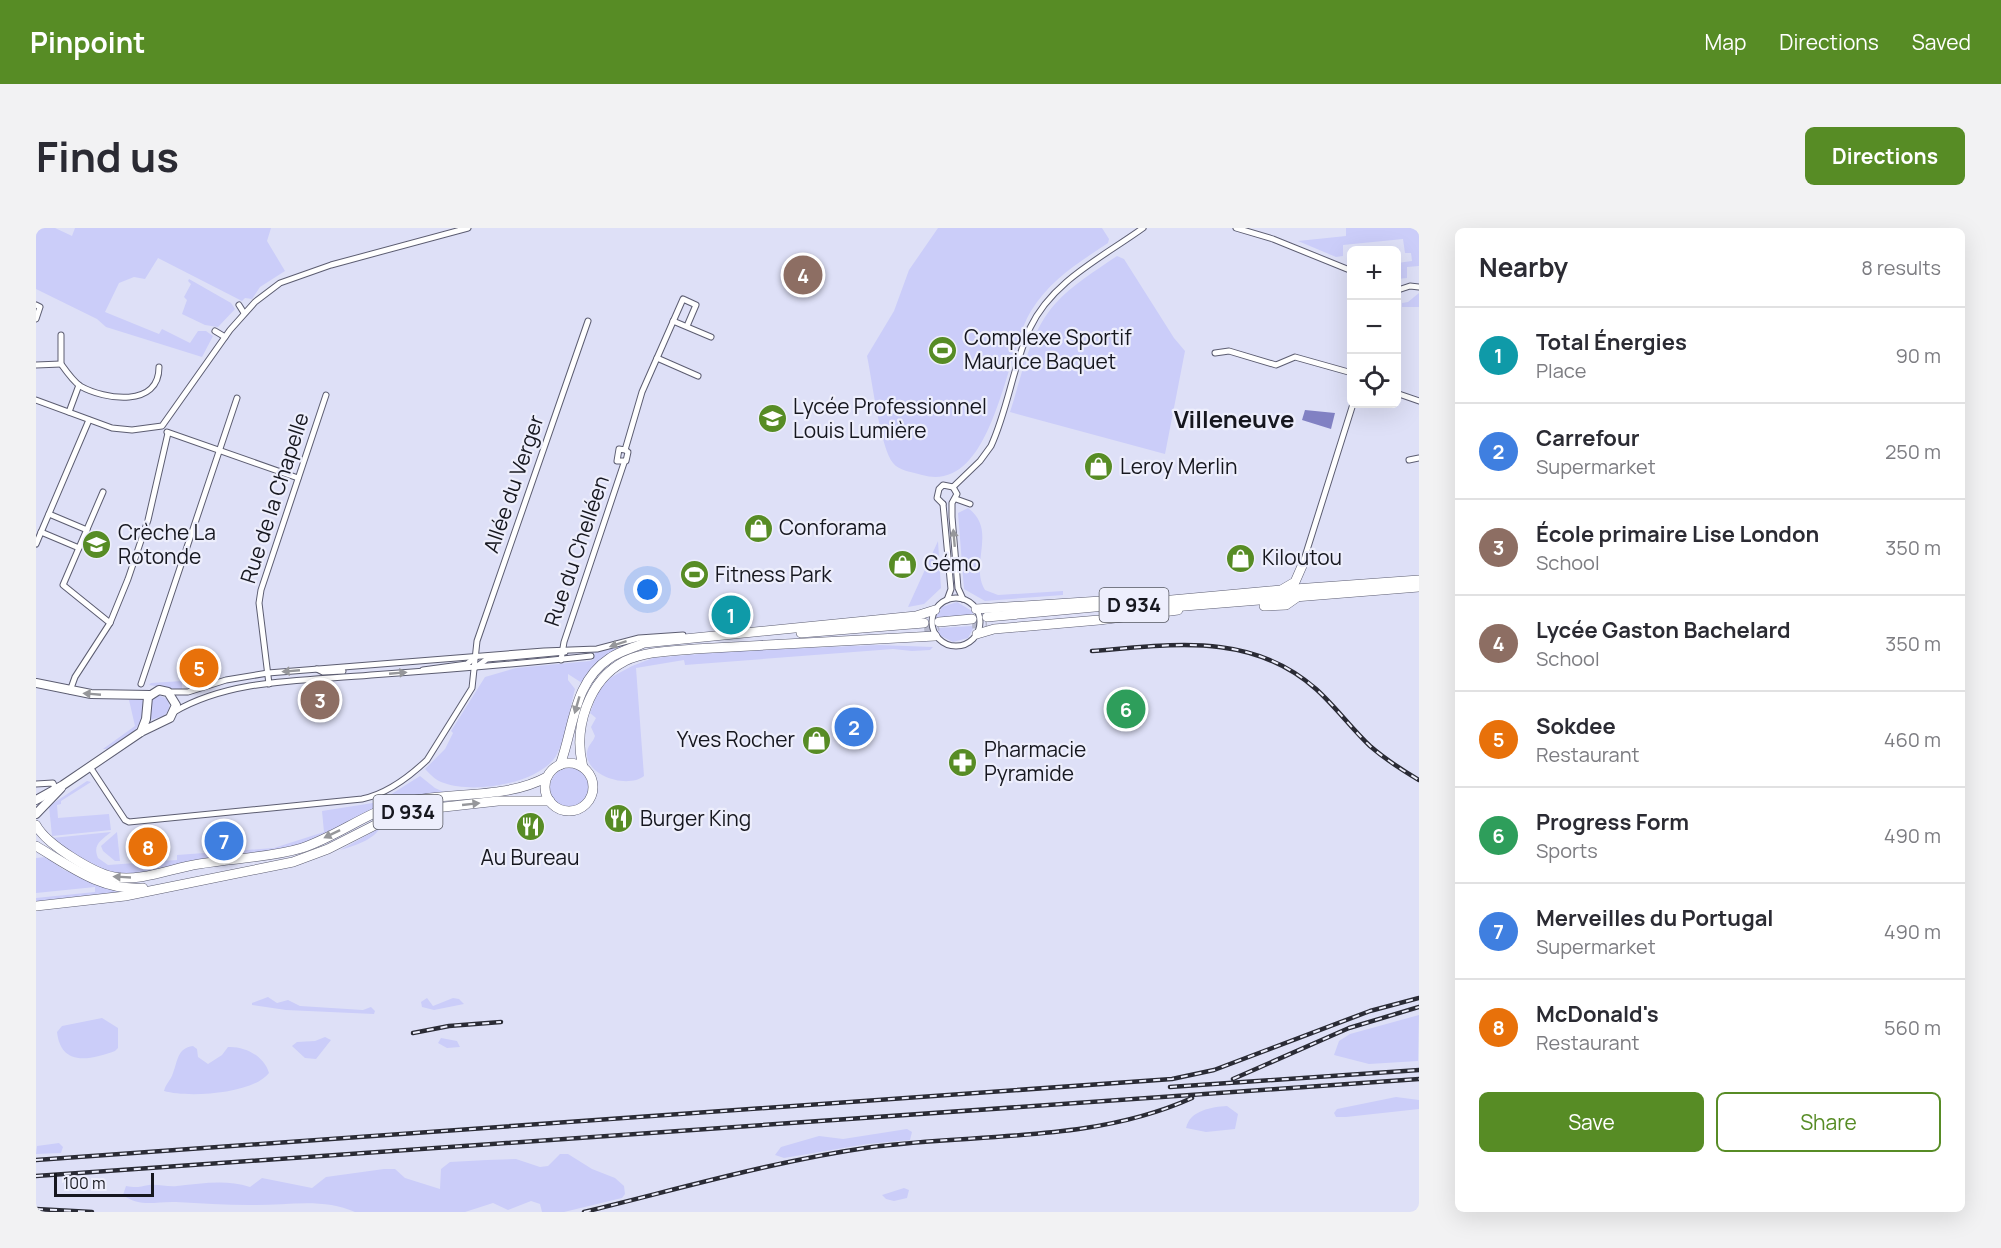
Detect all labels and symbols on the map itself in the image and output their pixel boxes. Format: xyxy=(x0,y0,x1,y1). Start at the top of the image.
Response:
pin: 4 xyxy=(784,252,822,298)
place label: Complexe Sportif Maurice Baquet xyxy=(964,323,1132,375)
sports icon: Complexe Sportif Maurice Baquet xyxy=(927,334,959,366)
place label: Lycée Professionnel Louis Lumière xyxy=(793,392,987,444)
district label: Villeneuve xyxy=(1174,402,1294,435)
school or university icon: Lycée Professionnel Louis Lumière xyxy=(756,403,788,435)
street label: Rue de la Chapelle xyxy=(233,409,315,587)
street label: Allée du Verger xyxy=(476,411,550,556)
shop icon: Leroy Merlin xyxy=(1083,451,1115,483)
place label: Leroy Merlin xyxy=(1120,452,1237,480)
street label: Rue du Chelléen xyxy=(537,472,615,630)
shop icon: Conforama xyxy=(742,512,774,544)
place label: Conforama xyxy=(779,513,887,541)
place label: Crèche La Rotonde xyxy=(118,518,216,570)
one-way arrow xyxy=(949,528,959,547)
school or university icon: Crèche La Rotonde xyxy=(81,529,113,561)
shop icon: Kiloutou xyxy=(1225,542,1257,574)
place label: Kiloutou xyxy=(1262,543,1342,571)
shop icon: Gémo xyxy=(887,548,919,580)
place label: Gémo xyxy=(924,549,981,577)
sports icon: Fitness Park xyxy=(678,559,710,591)
place label: Fitness Park xyxy=(715,560,832,588)
your location xyxy=(633,575,662,604)
road number: D 934 xyxy=(1100,588,1168,622)
pin: 1 xyxy=(712,592,750,638)
one-way arrow xyxy=(609,640,627,649)
pin: 5 xyxy=(180,646,218,690)
one-way arrow xyxy=(281,666,300,676)
one-way arrow xyxy=(388,668,407,678)
pin: 3 xyxy=(300,678,340,722)
pin: 6 xyxy=(1106,686,1146,732)
one-way arrow xyxy=(83,689,102,699)
one-way arrow xyxy=(571,696,581,714)
pin: 2 xyxy=(834,704,874,750)
shop icon: Yves Rocher xyxy=(800,724,832,756)
place label: Yves Rocher xyxy=(677,725,795,753)
place label: Pharmacie Pyramide xyxy=(984,735,1086,787)
pharmacy icon: Pharmacie Pyramide xyxy=(947,746,979,778)
road number: D 934 xyxy=(374,795,442,829)
one-way arrow xyxy=(462,799,481,809)
restaurant icon: Burger King xyxy=(603,803,635,835)
place label: Burger King xyxy=(640,804,751,832)
restaurant icon: Au Bureau xyxy=(514,811,546,843)
pin: 7 xyxy=(204,818,243,864)
pin: 8 xyxy=(128,824,168,870)
one-way arrow xyxy=(324,830,341,839)
place label: Au Bureau xyxy=(481,843,579,871)
one-way arrow xyxy=(113,873,132,882)
scale bar xyxy=(54,1170,154,1198)

